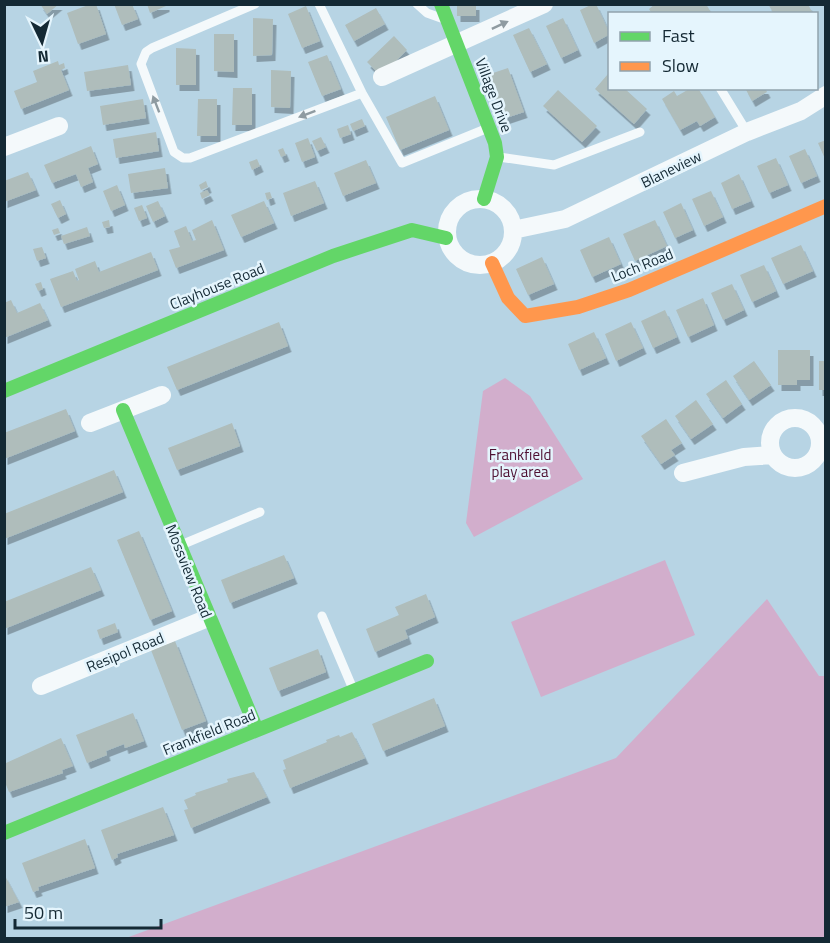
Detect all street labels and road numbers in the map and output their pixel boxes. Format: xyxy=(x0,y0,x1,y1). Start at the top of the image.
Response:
street label: Village Drive xyxy=(469,55,519,135)
street label: Blaneview xyxy=(637,144,705,194)
street label: Loch Road xyxy=(607,242,677,288)
street label: Clayhouse Road xyxy=(166,256,268,316)
street label: Mossview Road xyxy=(160,521,218,621)
street label: Resipol Road xyxy=(83,626,167,678)
street label: Frankfield Road xyxy=(159,703,259,761)

